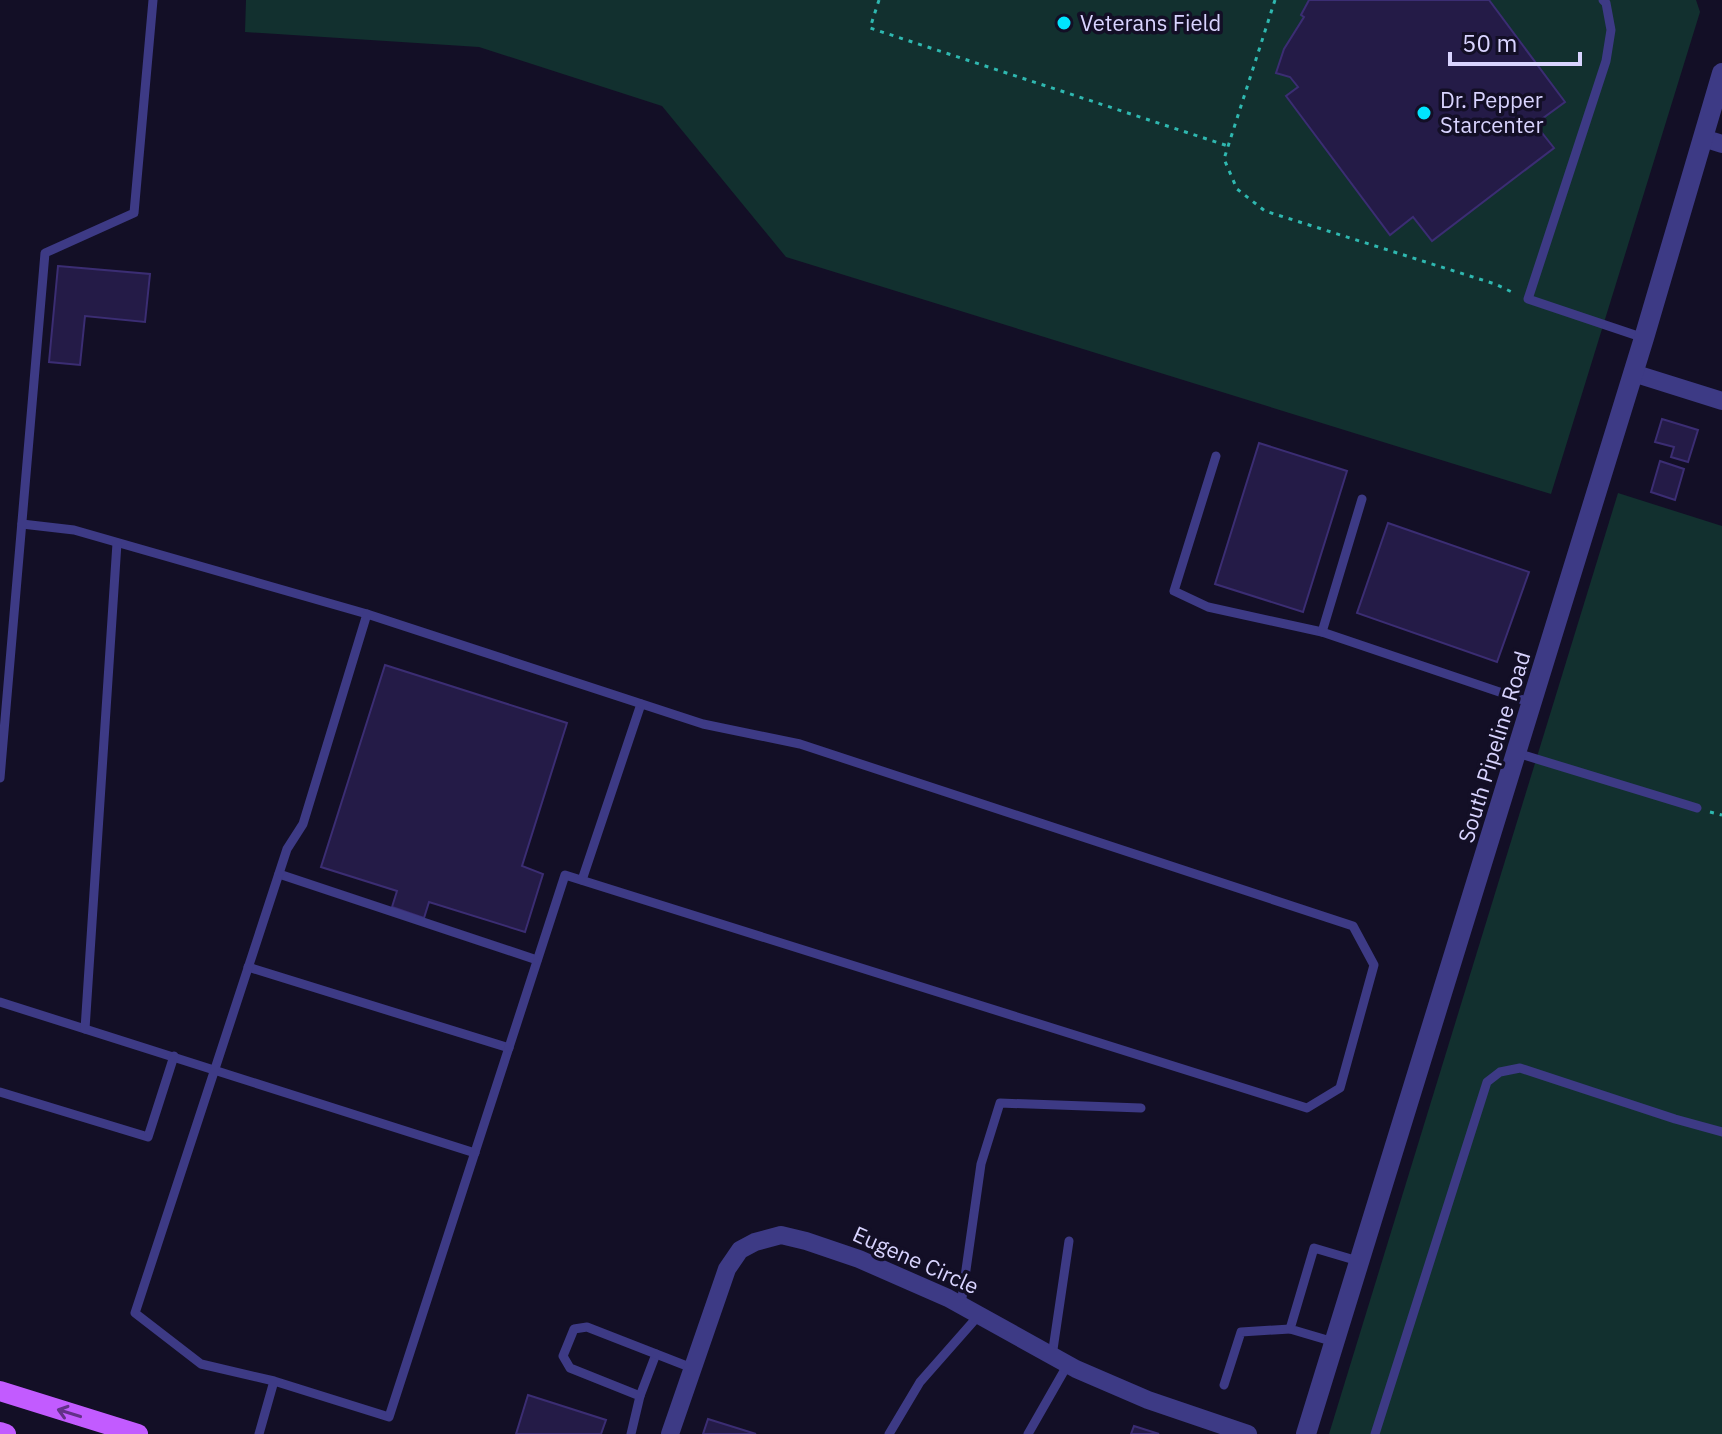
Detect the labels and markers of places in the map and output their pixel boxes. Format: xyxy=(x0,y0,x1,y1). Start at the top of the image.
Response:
place label: Veterans Field xyxy=(1080,8,1221,37)
marker: Veterans Field xyxy=(1055,14,1073,32)
place label: Dr. Pepper Starcenter xyxy=(1440,85,1544,139)
marker: Dr. Pepper Starcenter xyxy=(1415,104,1433,122)

